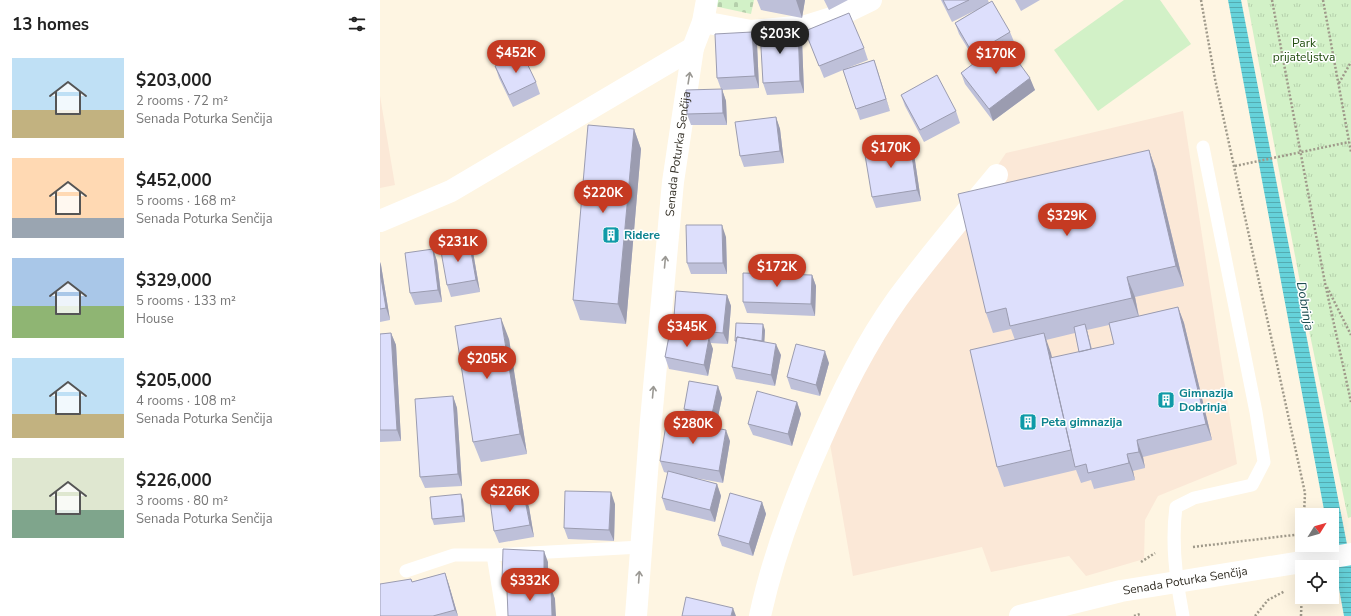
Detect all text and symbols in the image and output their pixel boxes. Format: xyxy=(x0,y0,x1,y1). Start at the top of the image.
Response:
text: 13 homes xyxy=(12,13,89,36)
icon: filters xyxy=(346,13,368,35)
pin: $203K xyxy=(752,21,808,55)
text: $203K xyxy=(760,25,800,43)
park label: Park prijateljstva xyxy=(1273,35,1335,65)
pin: $452K xyxy=(488,40,544,74)
pin: $170K xyxy=(968,41,1024,75)
text: $452K xyxy=(496,44,536,62)
text: $170K xyxy=(976,45,1016,63)
text: $203,000 xyxy=(136,69,212,92)
one-way arrow xyxy=(685,72,693,85)
icon: home xyxy=(44,74,92,122)
street label: Senada Poturka Senčija xyxy=(662,90,694,217)
text: 2 rooms · 72 m² xyxy=(136,92,228,110)
text: Senada Poturka Senčija xyxy=(136,110,273,128)
pin: $170K xyxy=(863,135,919,169)
text: $170K xyxy=(871,139,911,157)
text: $452,000 xyxy=(136,169,212,192)
icon: home xyxy=(44,174,92,222)
pin: $220K xyxy=(575,180,631,214)
text: $220K xyxy=(583,184,623,202)
text: 5 rooms · 168 m² xyxy=(136,192,236,210)
pin: $329K xyxy=(1039,203,1095,237)
text: $329K xyxy=(1047,207,1087,225)
text: Senada Poturka Senčija xyxy=(136,210,273,228)
building icon: Ridere xyxy=(601,225,621,245)
place label: Ridere xyxy=(624,227,661,243)
pin: $231K xyxy=(430,229,486,263)
text: $231K xyxy=(438,233,478,251)
pin: $172K xyxy=(749,254,805,288)
one-way arrow xyxy=(662,256,669,269)
text: $172K xyxy=(757,258,797,276)
text: $329,000 xyxy=(136,269,212,292)
icon: home xyxy=(44,274,92,322)
water label: Dobrinja xyxy=(1292,280,1318,332)
text: 5 rooms · 133 m² xyxy=(136,292,236,310)
text: House xyxy=(136,310,174,328)
pin: $345K xyxy=(659,314,715,348)
text: $345K xyxy=(667,318,707,336)
pin: $205K xyxy=(459,346,515,380)
text: $205K xyxy=(467,350,507,368)
text: $205,000 xyxy=(136,369,212,392)
icon: home xyxy=(44,374,92,422)
place label: Gimnazija Dobrinja xyxy=(1179,385,1233,415)
one-way arrow xyxy=(650,386,657,399)
building icon: Gimnazija Dobrinja xyxy=(1156,390,1176,410)
text: 4 rooms · 108 m² xyxy=(136,392,236,410)
text: Senada Poturka Senčija xyxy=(136,410,273,428)
pin: $280K xyxy=(665,411,721,445)
building icon: Peta gimnazija xyxy=(1018,412,1038,432)
place label: Peta gimnazija xyxy=(1041,414,1122,430)
text: $280K xyxy=(673,415,713,433)
text: $226,000 xyxy=(136,469,212,492)
icon: home xyxy=(44,474,92,522)
pin: $226K xyxy=(482,479,538,513)
text: $226K xyxy=(490,483,530,501)
text: 3 rooms · 80 m² xyxy=(136,492,228,510)
north arrow xyxy=(1295,508,1339,552)
map controls xyxy=(1295,508,1339,604)
text: Senada Poturka Senčija xyxy=(136,510,273,528)
button: locate xyxy=(1295,560,1339,604)
street label: Senada Poturka Senčija xyxy=(1122,563,1249,599)
pin: $332K xyxy=(502,568,558,602)
one-way arrow xyxy=(636,571,643,584)
text: $332K xyxy=(510,572,550,590)

